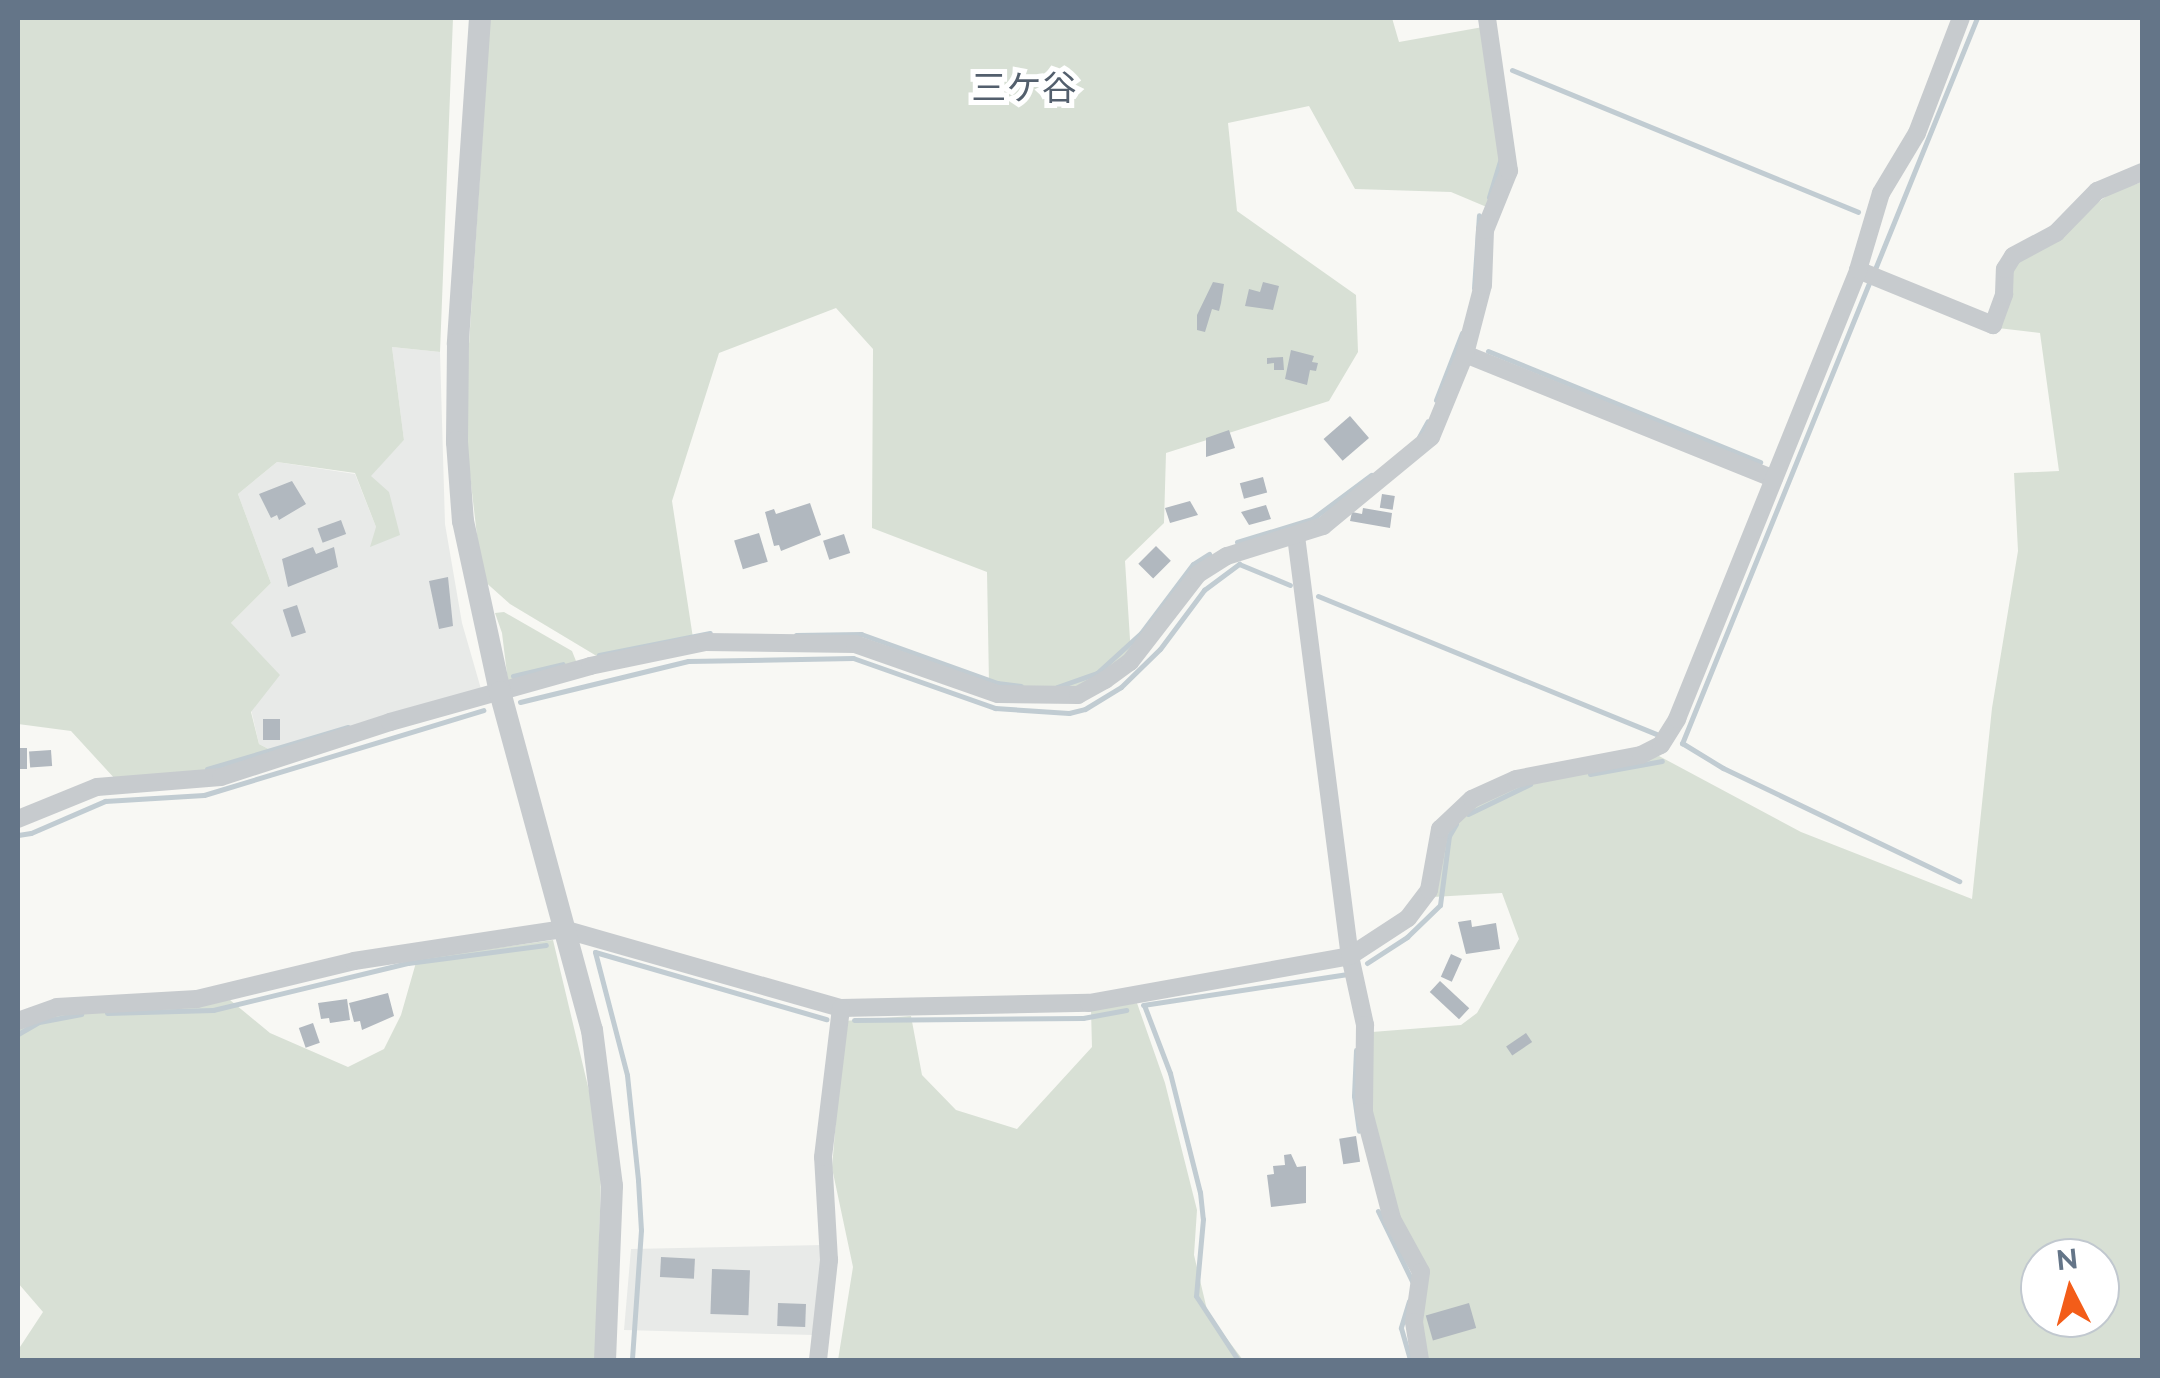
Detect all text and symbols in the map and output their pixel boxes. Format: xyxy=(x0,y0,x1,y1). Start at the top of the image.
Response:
district label: 三ケ谷 xyxy=(972,67,1076,109)
north arrow xyxy=(2020,1238,2120,1338)
text: N xyxy=(2055,1242,2079,1277)

